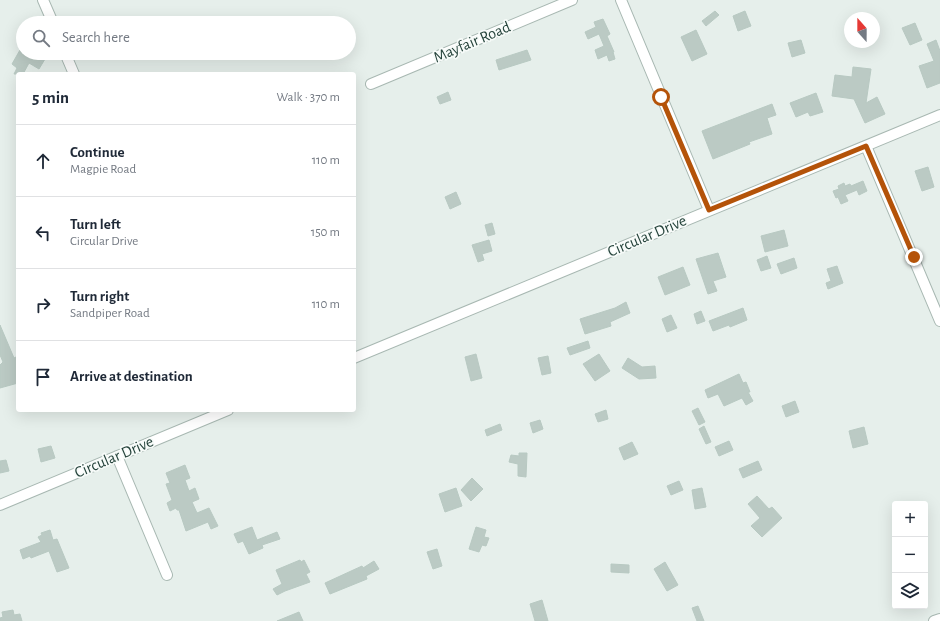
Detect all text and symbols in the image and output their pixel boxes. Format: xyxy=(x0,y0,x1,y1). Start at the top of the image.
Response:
north arrow xyxy=(844,12,880,48)
search box xyxy=(16,16,356,60)
street label: Mayfair Road xyxy=(431,19,513,66)
icon: search xyxy=(30,27,52,49)
text: Search here xyxy=(62,30,130,45)
route start xyxy=(652,88,670,106)
text: 5 min xyxy=(32,89,69,106)
text: Walk · 370 m xyxy=(276,91,340,104)
text: Continue xyxy=(70,145,125,160)
icon: ahead xyxy=(32,150,54,172)
text: 110 m xyxy=(312,154,340,167)
text: Magpie Road xyxy=(70,163,136,176)
street label: Circular Drive xyxy=(605,212,689,260)
text: Turn left xyxy=(70,217,121,232)
icon: left xyxy=(32,222,54,244)
text: 150 m xyxy=(311,226,340,239)
text: Circular Drive xyxy=(70,235,138,248)
route end xyxy=(905,248,923,266)
text: Turn right xyxy=(70,289,129,304)
icon: right xyxy=(32,294,54,316)
text: 110 m xyxy=(312,298,340,311)
text: Sandpiper Road xyxy=(70,307,150,320)
icon: arrive xyxy=(32,366,54,388)
text: Arrive at destination xyxy=(70,369,193,384)
street label: Circular Drive xyxy=(72,433,156,481)
map controls xyxy=(892,501,928,609)
button: + xyxy=(892,501,928,537)
button: − xyxy=(892,537,928,573)
button: layers xyxy=(892,573,928,609)

